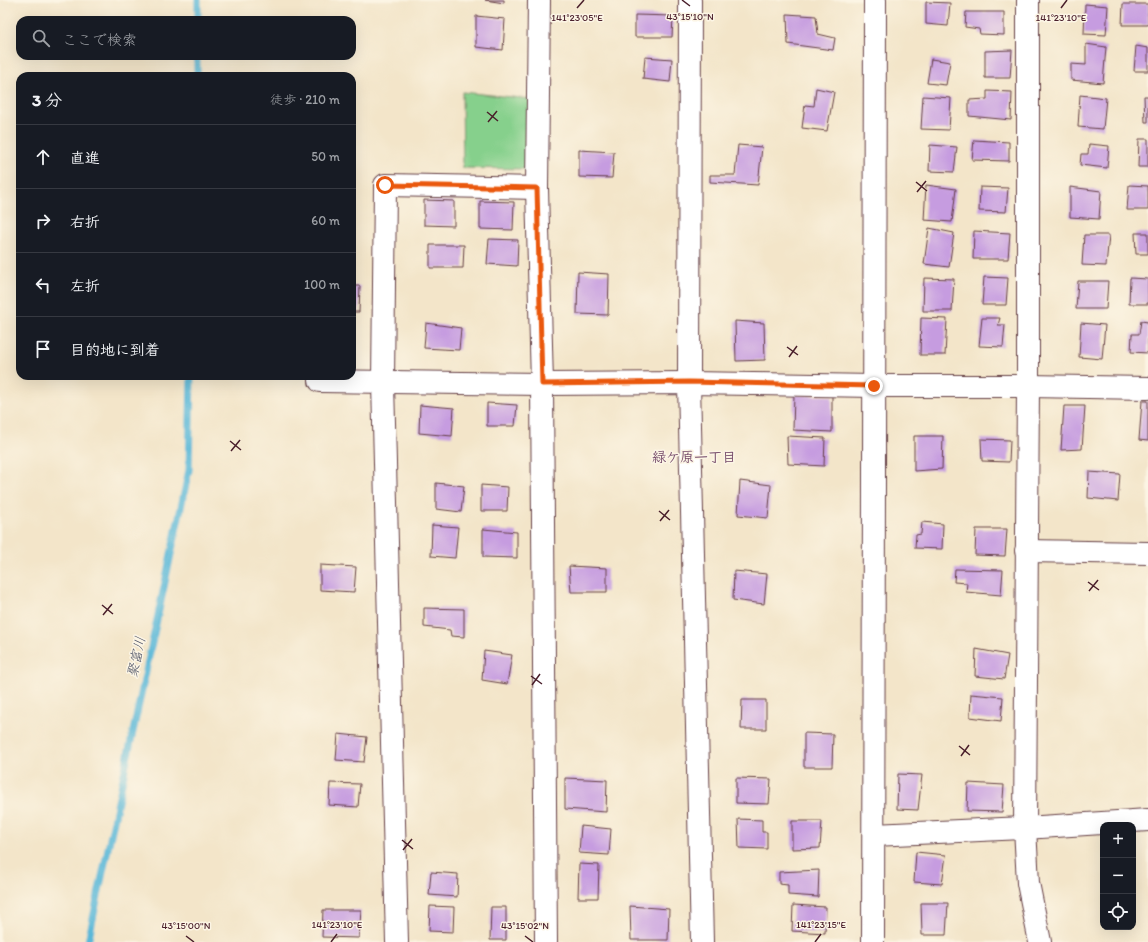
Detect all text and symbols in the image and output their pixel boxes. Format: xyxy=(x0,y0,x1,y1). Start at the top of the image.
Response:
text: 43°15'10"N xyxy=(666,10,714,23)
text: 141°23'05"E xyxy=(551,11,603,24)
text: 141°23'10"E xyxy=(1036,11,1087,24)
search box xyxy=(16,16,356,60)
icon: search xyxy=(30,27,52,49)
text: ここで検索 xyxy=(62,31,137,49)
text: 3 分 xyxy=(32,90,62,110)
text: 徒歩 · 210 m xyxy=(270,92,340,107)
icon: ahead xyxy=(32,146,54,168)
text: 直進 xyxy=(70,149,100,167)
text: 50 m xyxy=(311,149,340,164)
route start xyxy=(376,176,394,194)
icon: right xyxy=(32,210,54,232)
text: 右折 xyxy=(70,213,100,231)
text: 60 m xyxy=(311,213,340,228)
icon: left xyxy=(32,274,54,296)
text: 左折 xyxy=(70,277,100,295)
text: 100 m xyxy=(304,277,340,292)
icon: arrive xyxy=(32,338,54,360)
text: 目的地に到着 xyxy=(70,341,160,359)
route end xyxy=(865,377,883,395)
district label: 緑ケ原一丁目 xyxy=(652,449,736,466)
water label: 聚富川 xyxy=(124,635,149,679)
map controls xyxy=(1100,822,1136,930)
button: + xyxy=(1100,822,1136,858)
button: − xyxy=(1100,858,1136,894)
button: locate xyxy=(1100,894,1136,930)
text: 141°23'10"E xyxy=(312,918,363,931)
text: 141°23'15"E xyxy=(796,918,846,931)
text: 43°15'00"N xyxy=(162,919,211,932)
text: 43°15'02"N xyxy=(501,919,549,932)

